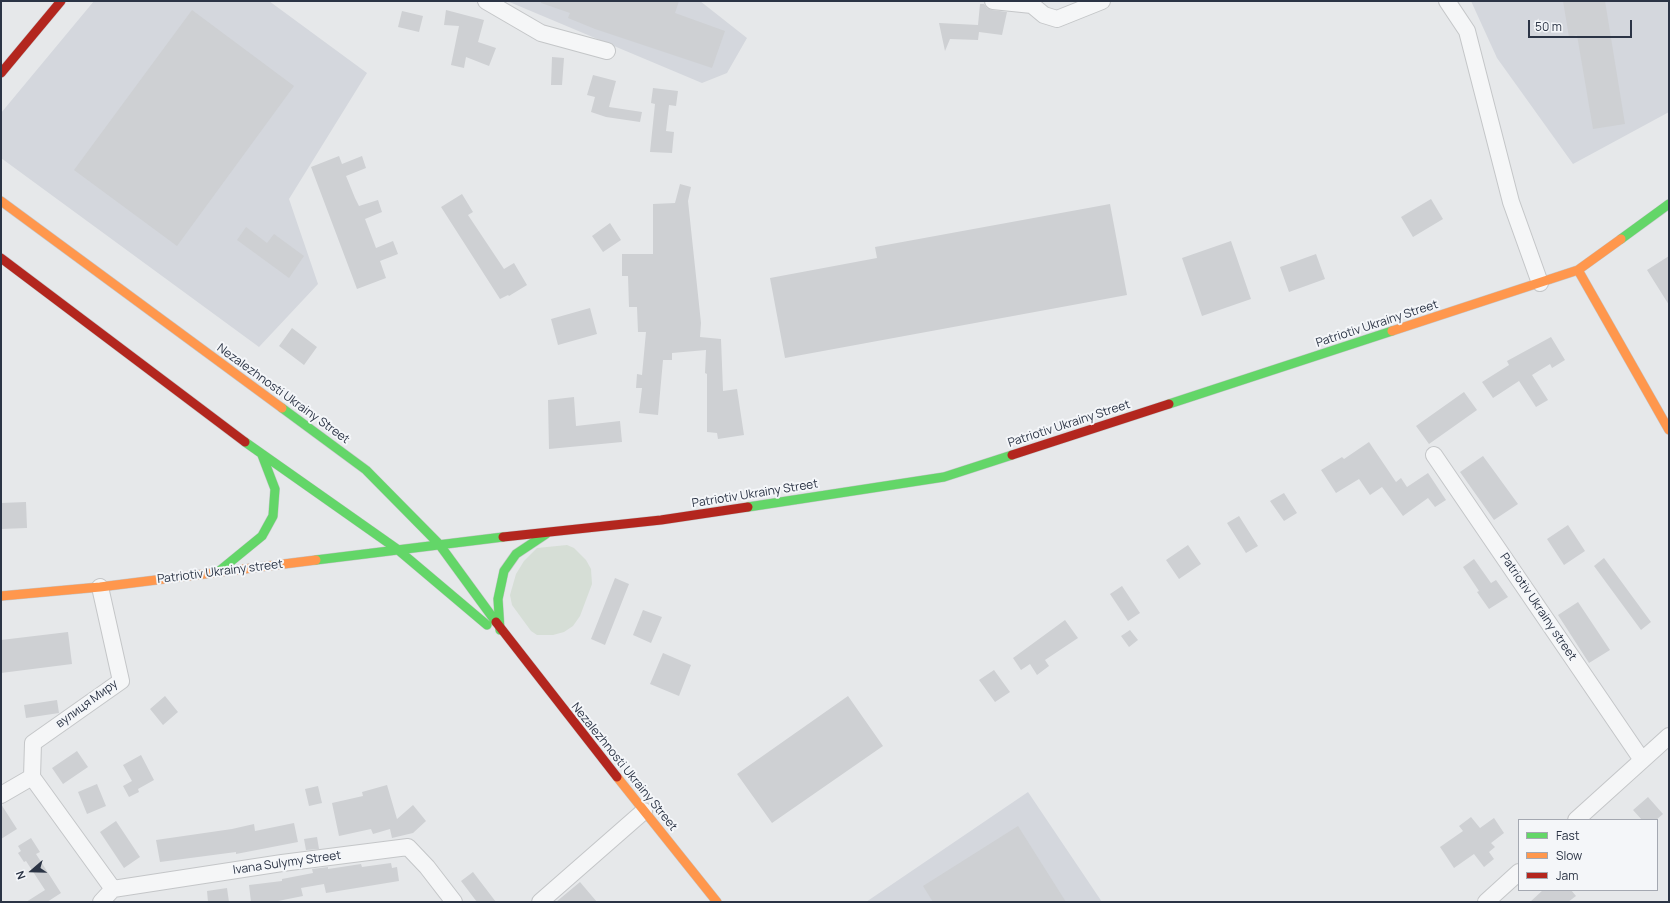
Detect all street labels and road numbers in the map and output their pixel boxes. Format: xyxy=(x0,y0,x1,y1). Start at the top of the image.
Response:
street label: Patriotiv Ukrainy Street xyxy=(1314,297,1440,351)
street label: Nezalezhnosti Ukrainy Street xyxy=(214,341,352,447)
street label: Patriotiv Ukrainy Street xyxy=(1006,397,1132,451)
street label: Patriotiv Ukrainy Street xyxy=(691,477,819,511)
street label: Patriotiv Ukrainy street xyxy=(1497,551,1579,663)
street label: Patriotiv Ukrainy street xyxy=(156,557,284,587)
street label: вулиця Миру xyxy=(53,677,121,731)
street label: Nezalezhnosti Ukrainy Street xyxy=(568,700,680,834)
street label: Ivana Sulymy Street xyxy=(232,848,342,878)

